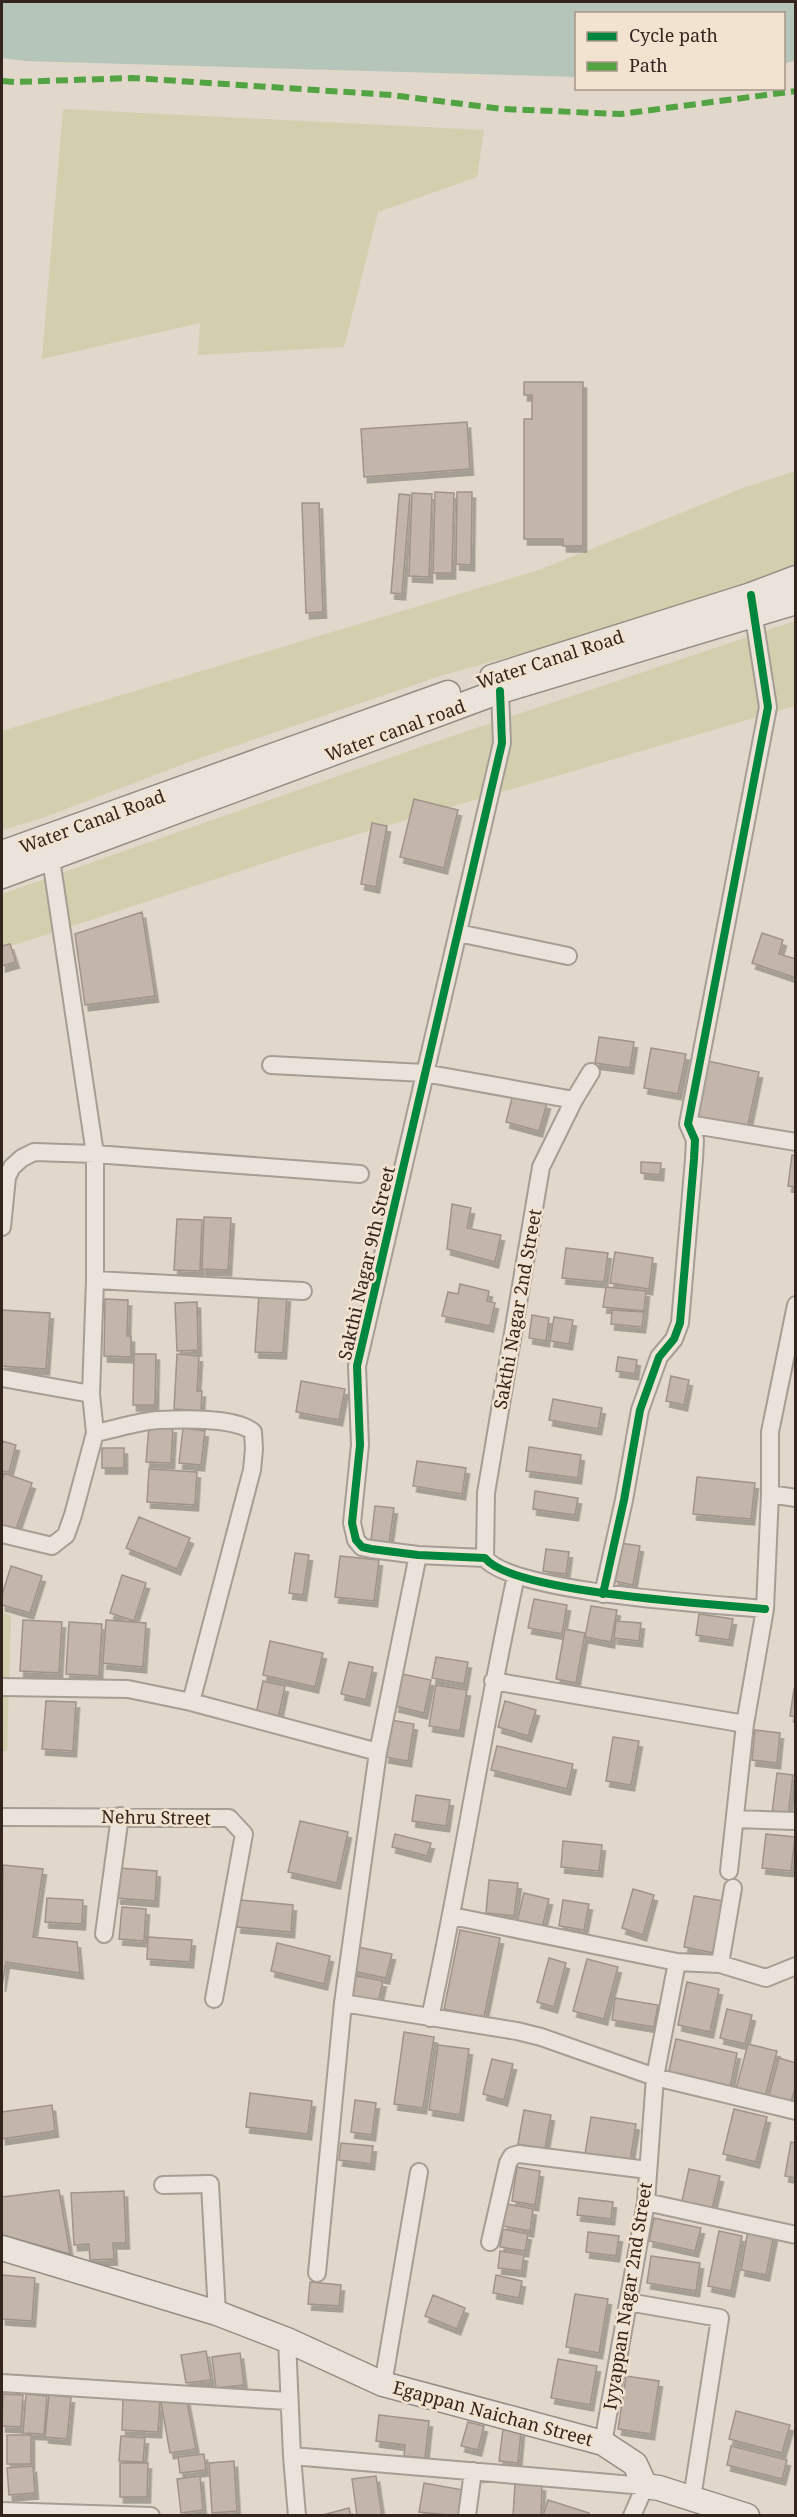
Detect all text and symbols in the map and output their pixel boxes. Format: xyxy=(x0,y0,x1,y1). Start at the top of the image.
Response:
legend xyxy=(575,12,785,90)
text: Cycle path xyxy=(629,23,718,47)
text: Path xyxy=(629,53,668,77)
street label: Water Canal Road xyxy=(473,624,627,694)
street label: Water canal road xyxy=(321,693,469,767)
street label: Water Canal Road xyxy=(16,783,168,859)
street label: Sakthi Nagar 9th Street xyxy=(332,1164,400,1362)
street label: Sakthi Nagar 2nd Street xyxy=(488,1207,546,1411)
street label: Nehru Street xyxy=(101,1804,211,1830)
street label: Iyyappan Nagar 2nd Street xyxy=(597,2181,657,2411)
street label: Egappan Naichan Street xyxy=(390,2375,596,2451)

